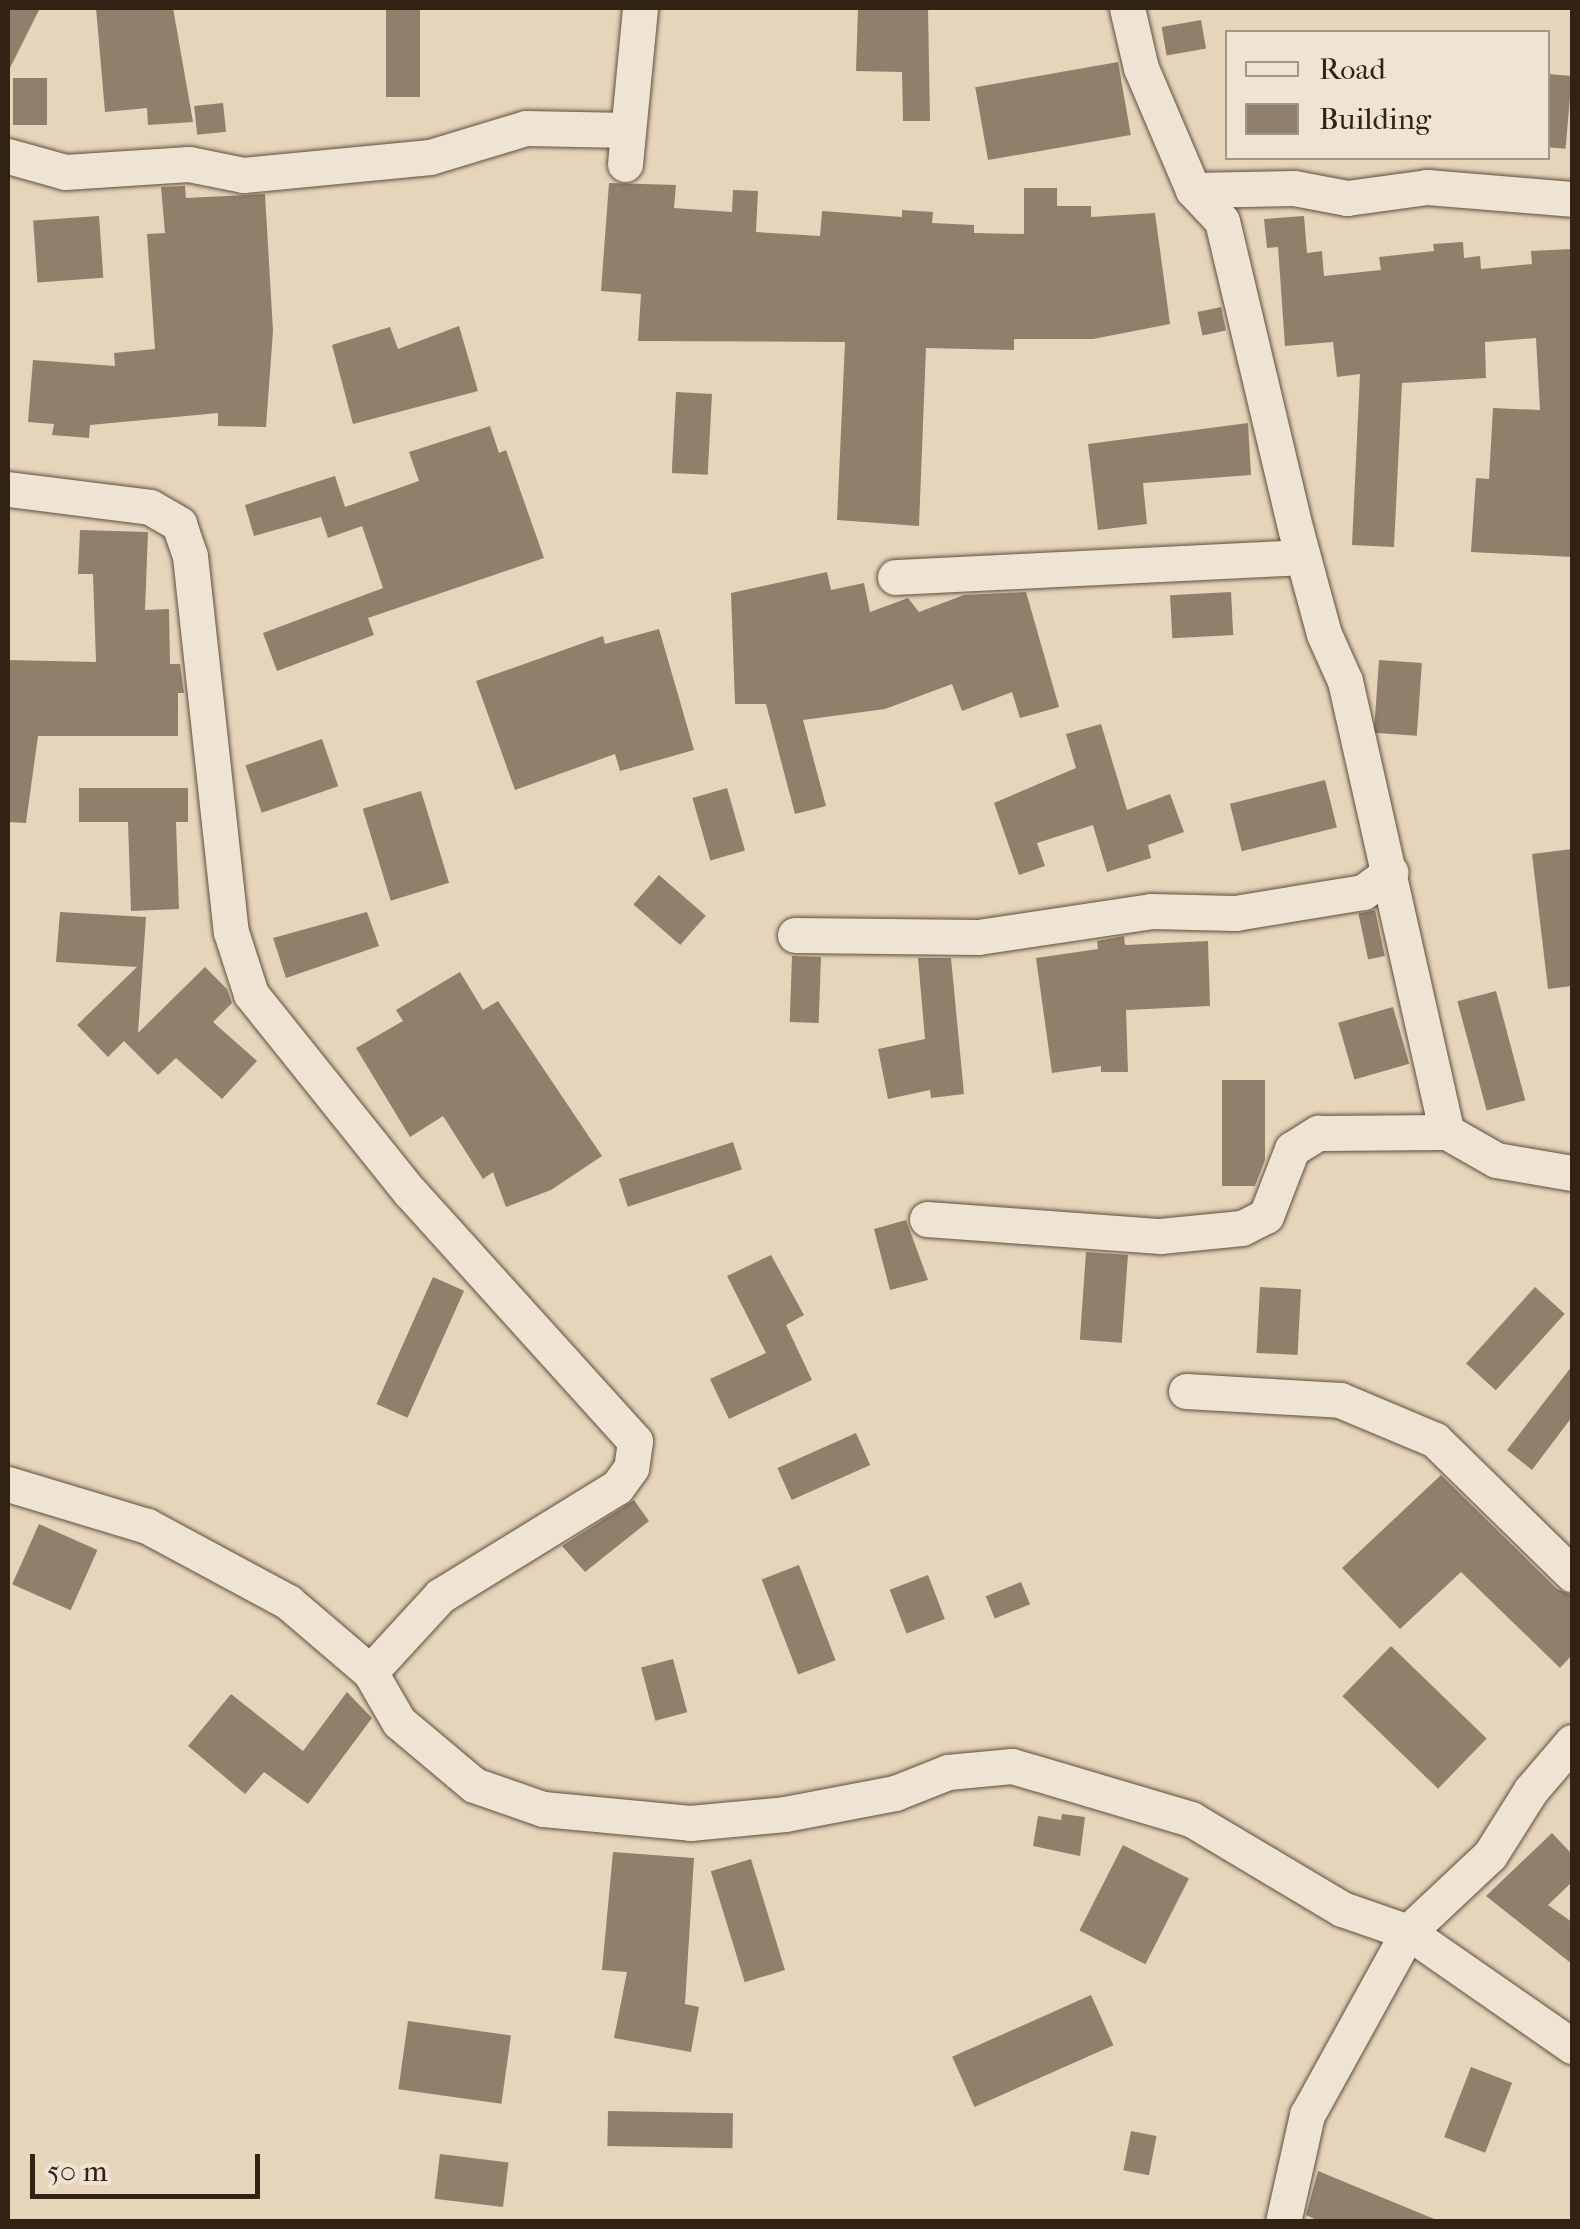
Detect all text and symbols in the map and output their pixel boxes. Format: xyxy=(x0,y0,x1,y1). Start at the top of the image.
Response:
legend xyxy=(1225,30,1550,160)
text: Road xyxy=(1319,52,1386,87)
text: Building xyxy=(1319,102,1431,137)
scale bar xyxy=(35,2134,265,2196)
text: 50 m xyxy=(47,2154,108,2189)

